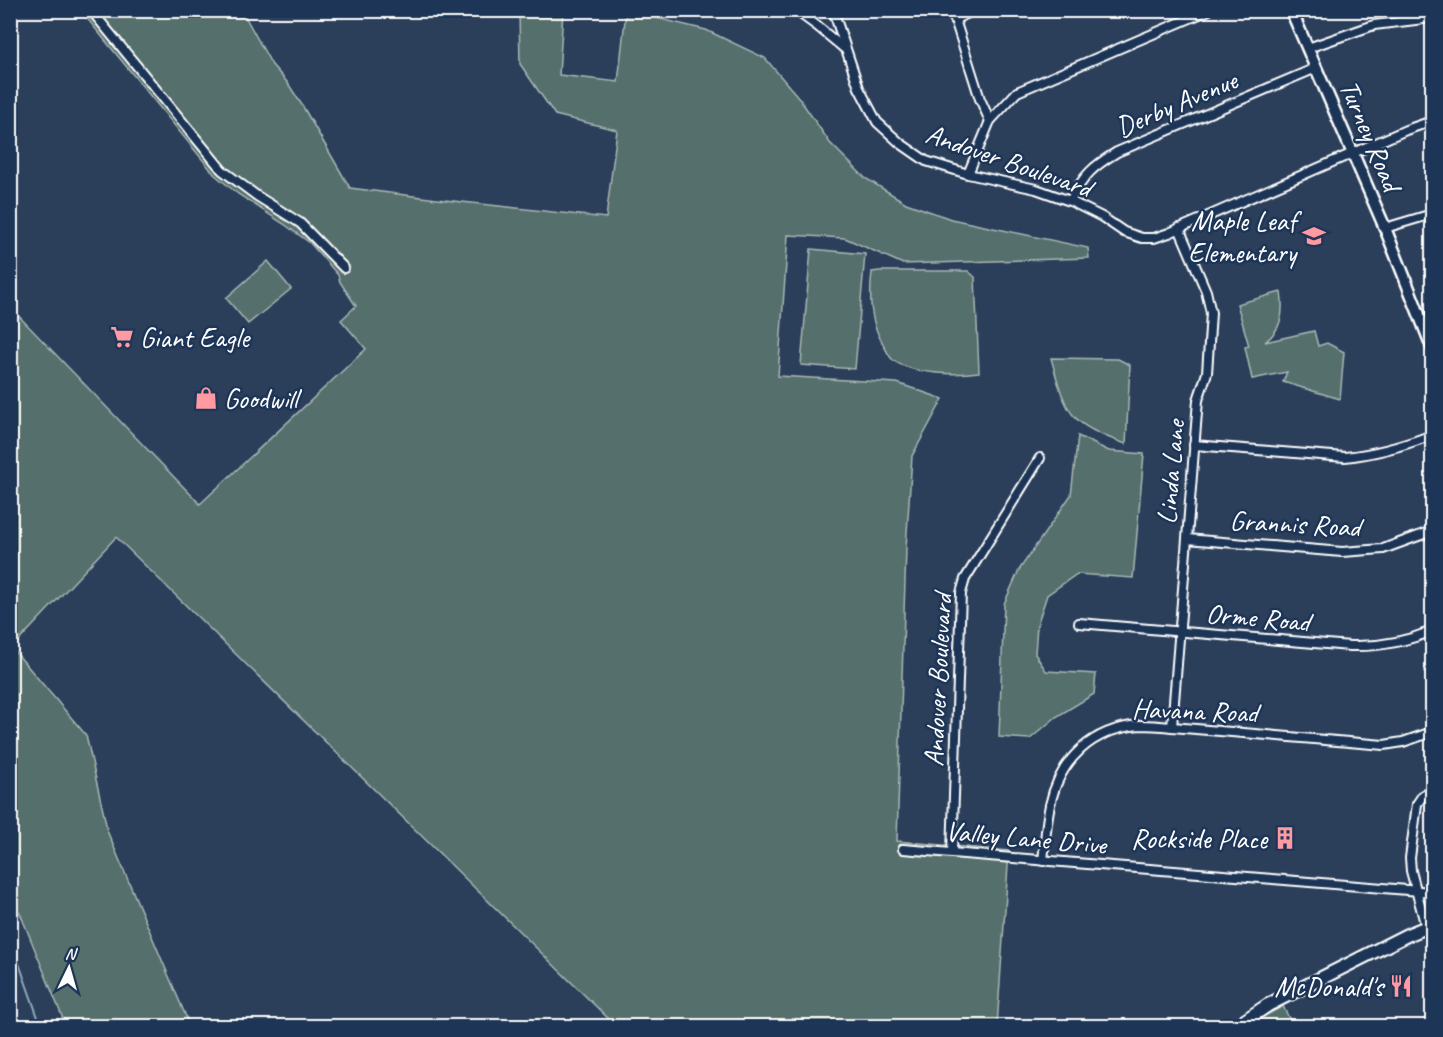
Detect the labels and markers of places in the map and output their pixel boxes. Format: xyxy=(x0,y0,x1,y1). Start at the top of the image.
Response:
place label: Maple Leaf Elementary xyxy=(1188,203,1303,270)
school or university icon: Maple Leaf Elementary xyxy=(1301,223,1327,249)
place label: Giant Eagle xyxy=(140,320,251,355)
supermarket icon: Giant Eagle xyxy=(109,324,135,350)
place label: Goodwill xyxy=(224,381,303,416)
shop icon: Goodwill xyxy=(193,385,219,411)
place label: Rockside Place xyxy=(1131,821,1269,856)
building icon: Rockside Place xyxy=(1272,825,1298,851)
place label: McDonald's xyxy=(1274,969,1385,1004)
restaurant icon: McDonald's xyxy=(1388,973,1414,999)

